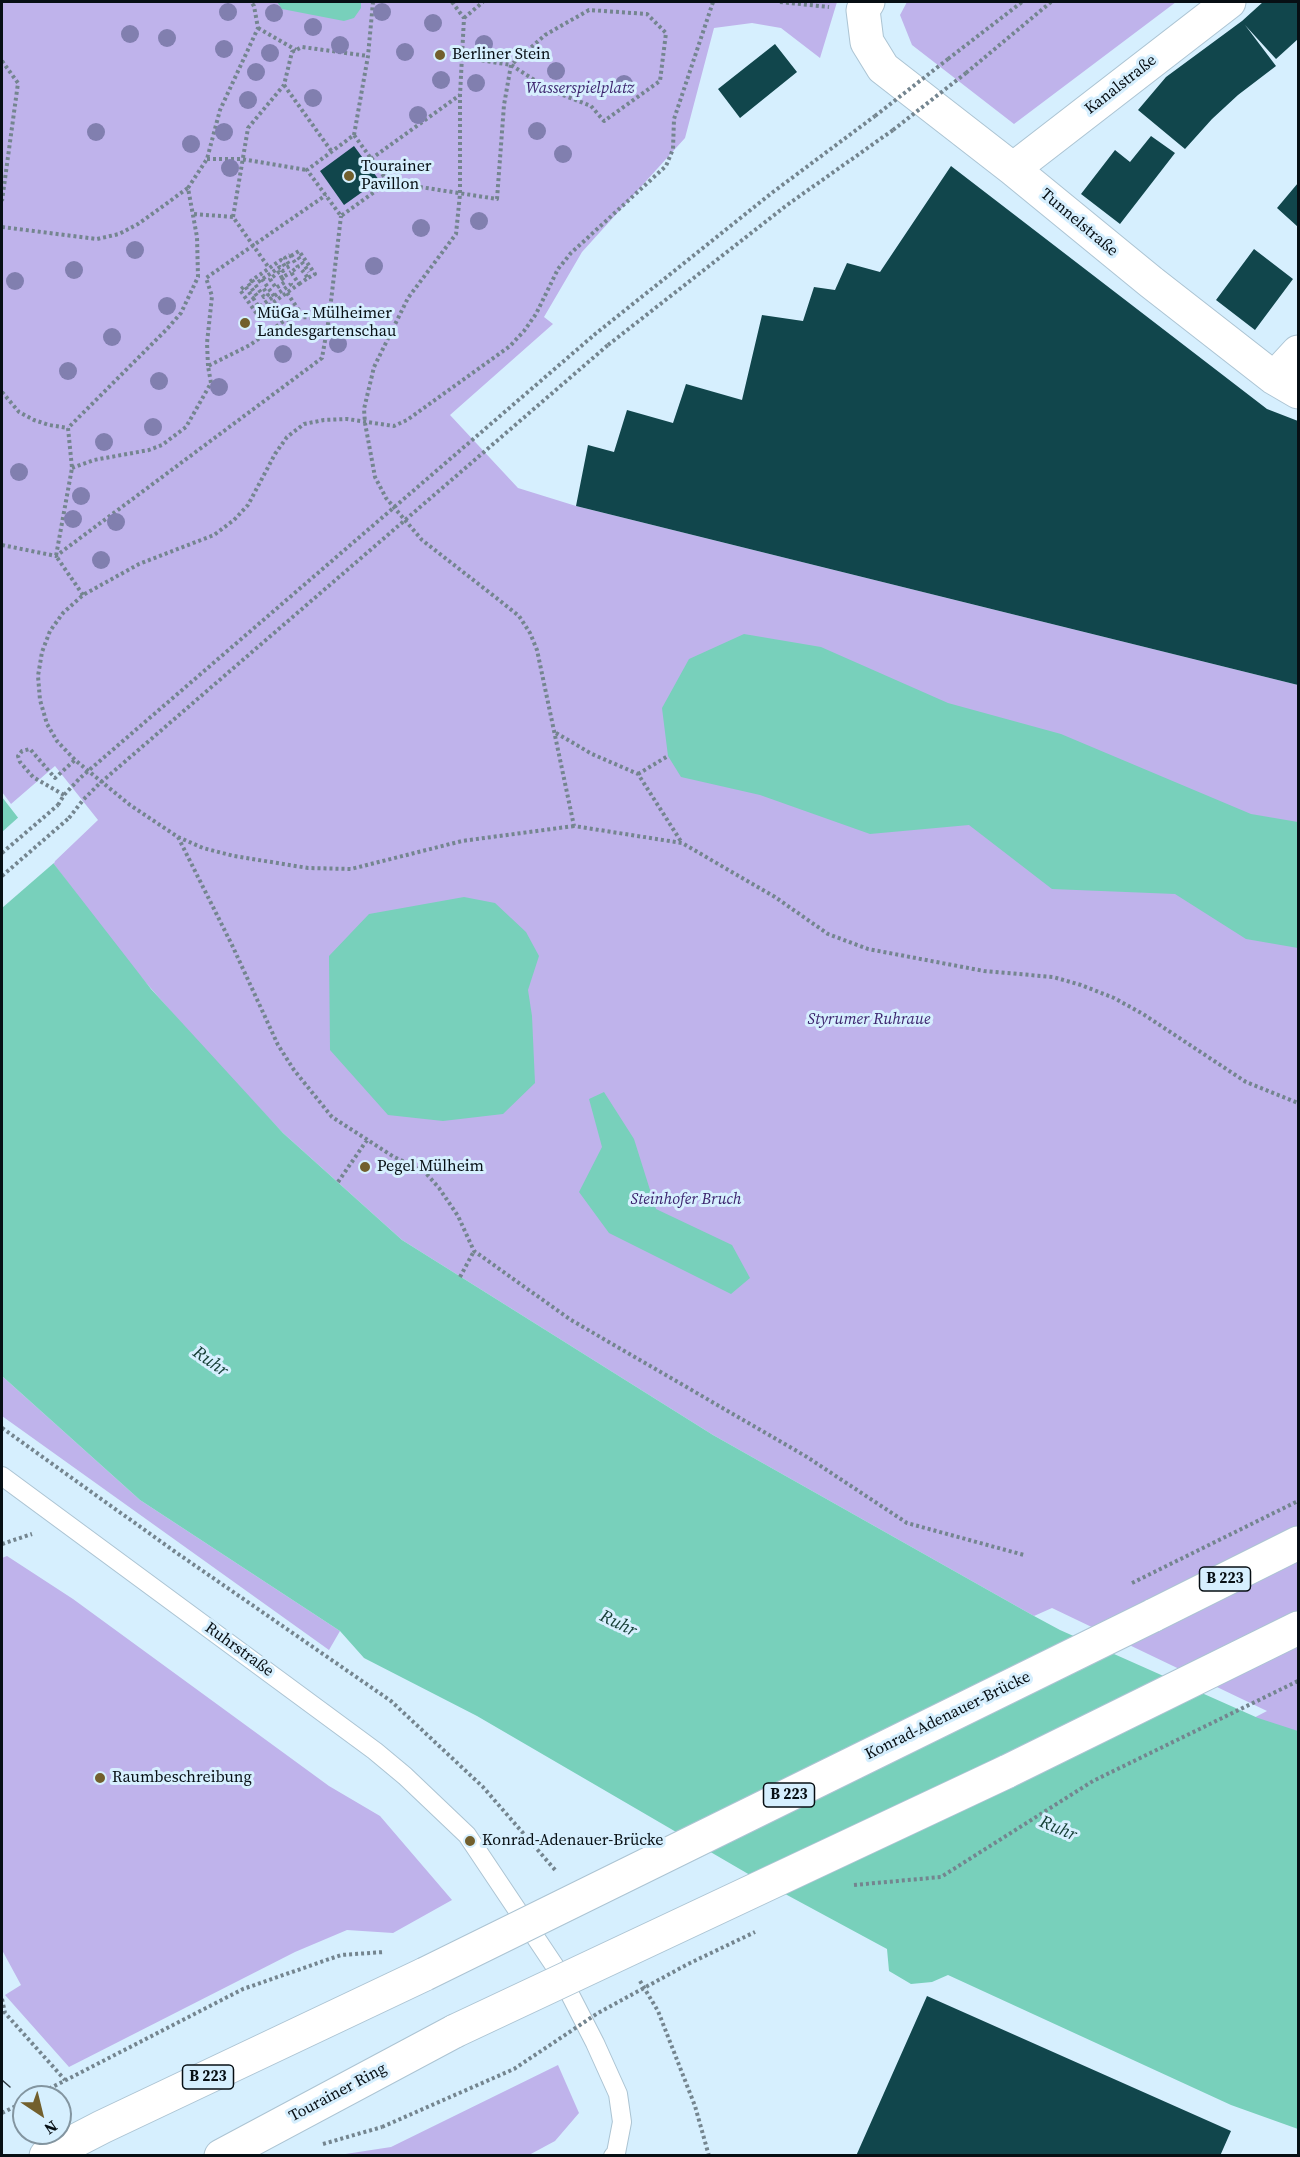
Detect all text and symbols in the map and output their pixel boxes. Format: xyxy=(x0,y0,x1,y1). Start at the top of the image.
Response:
place label: Berliner Stein xyxy=(452,45,551,65)
marker: Berliner Stein xyxy=(433,48,447,62)
street label: Kanalstraße xyxy=(1081,51,1161,119)
park label: Wasserspielplatz xyxy=(526,79,634,99)
place label: Tourainer Pavillon xyxy=(361,157,432,195)
marker: Tourainer Pavillon xyxy=(342,169,356,183)
street label: Tunnelstraße xyxy=(1036,185,1122,261)
place label: MüGa - Mülheimer Landesgartenschau xyxy=(257,304,396,342)
marker: MüGa - Mülheimer Landesgartenschau xyxy=(238,316,252,330)
park label: Styrumer Ruhraue xyxy=(808,1010,930,1030)
place label: Pegel Mülheim xyxy=(377,1157,484,1177)
marker: Pegel Mülheim xyxy=(358,1160,372,1174)
park label: Steinhofer Bruch xyxy=(630,1190,742,1210)
water label: Ruhr xyxy=(188,1342,232,1382)
road number: B 223 xyxy=(1200,1567,1250,1591)
water label: Ruhr xyxy=(596,1606,640,1642)
street label: Ruhrstraße xyxy=(201,1619,277,1681)
street label: Konrad-Adenauer-Brücke xyxy=(862,1668,1034,1764)
place label: Raumbeschreibung xyxy=(112,1768,252,1788)
marker: Raumbeschreibung xyxy=(93,1771,107,1785)
road number: B 223 xyxy=(764,1783,814,1807)
water label: Ruhr xyxy=(1036,1812,1080,1846)
place label: Konrad-Adenauer-Brücke xyxy=(482,1831,663,1851)
marker: Konrad-Adenauer-Brücke xyxy=(463,1834,477,1848)
street label: Tourainer Ring xyxy=(286,2059,390,2127)
road number: B 223 xyxy=(182,2065,234,2089)
north arrow xyxy=(12,2085,72,2145)
text: N xyxy=(40,2116,62,2140)

